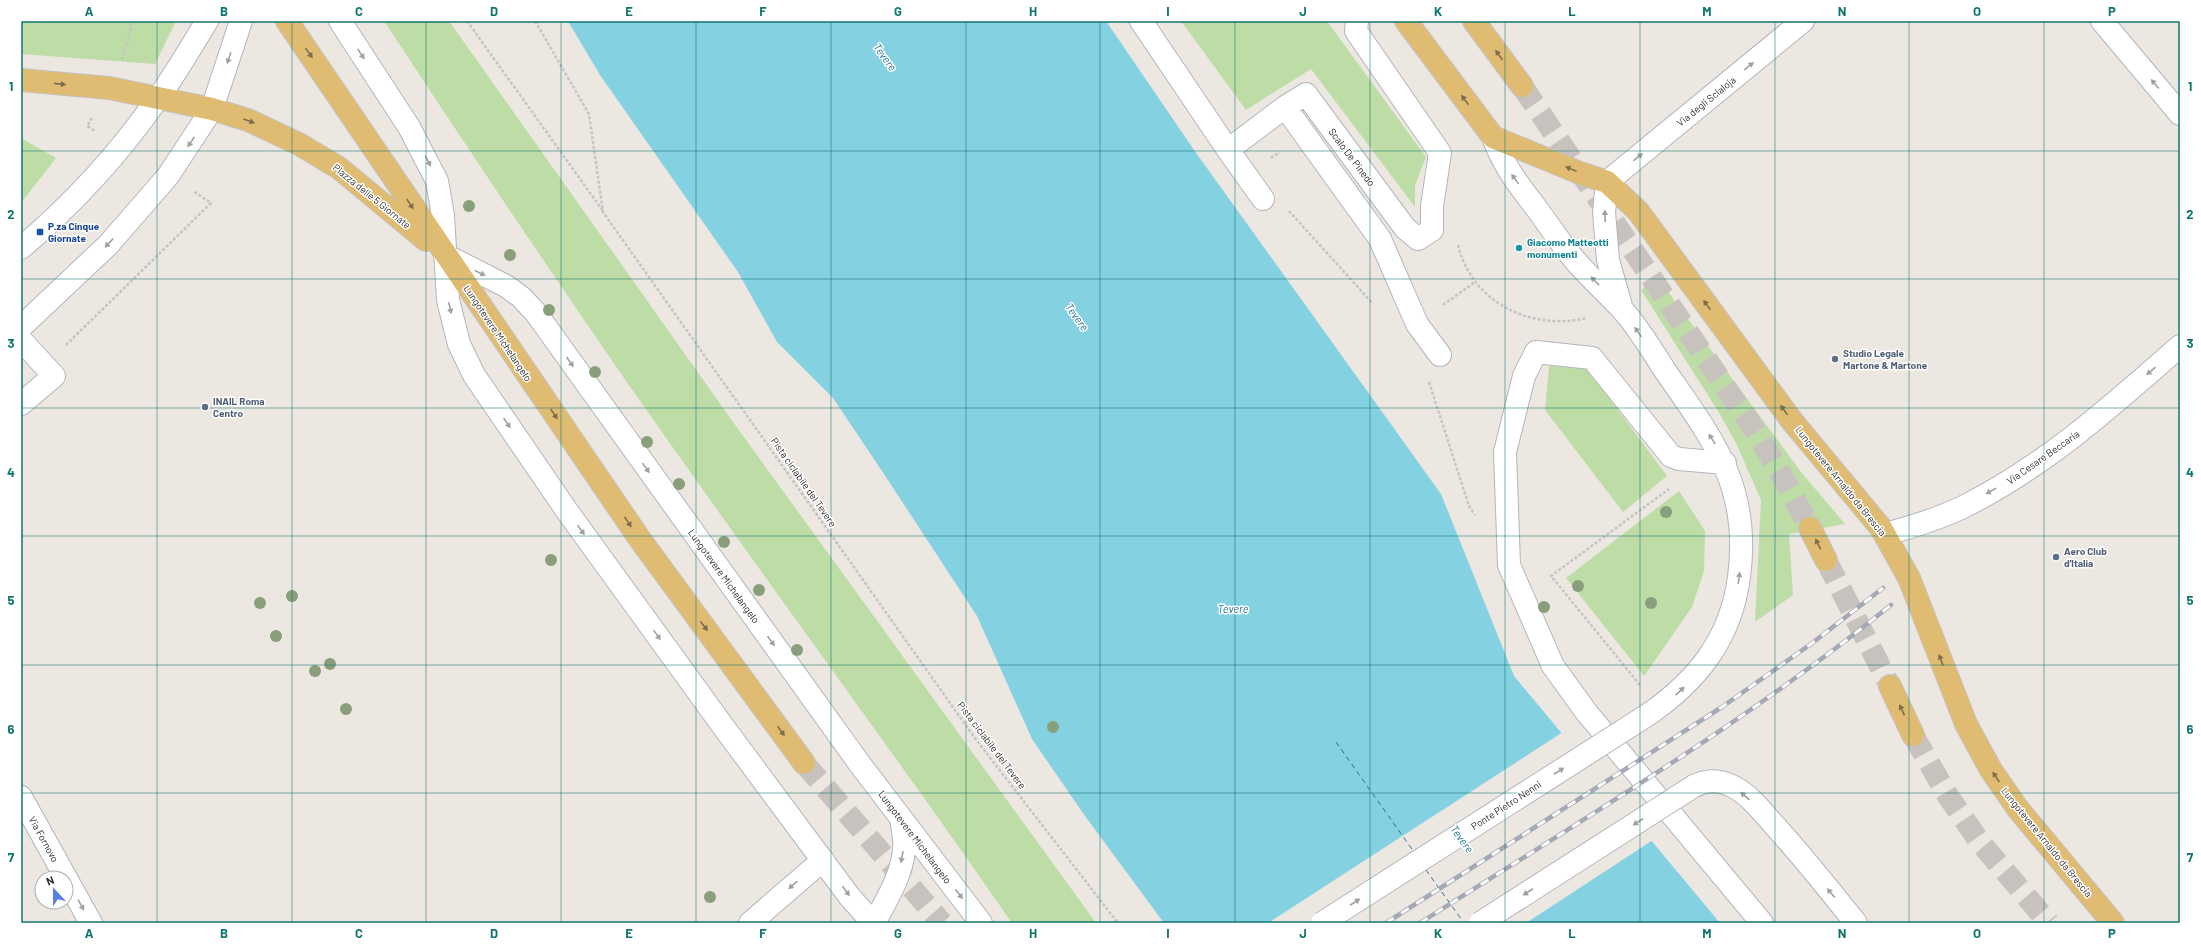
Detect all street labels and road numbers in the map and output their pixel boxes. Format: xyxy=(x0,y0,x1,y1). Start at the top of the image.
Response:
street label: Via degli Scialoja xyxy=(1674,74,1738,128)
street label: Scalo De Pinedo xyxy=(1326,126,1378,188)
street label: Piazza delle 5 Giornate xyxy=(331,161,413,231)
street label: Lungotevere Michelangelo xyxy=(461,283,535,383)
street label: Lungotevere Arnaldo da Brescia xyxy=(1793,424,1889,538)
street label: Via Cesare Beccaria xyxy=(2004,427,2082,487)
street label: Pista ciclabile del Tevere xyxy=(769,435,839,529)
street label: Lungotevere Michelangelo xyxy=(686,527,762,625)
street label: Pista ciclabile del Tevere xyxy=(955,699,1029,791)
street label: Ponte Pietro Nenni xyxy=(1469,778,1543,832)
street label: Lungotevere Arnaldo da Brescia xyxy=(1999,785,2095,899)
street label: Lungotevere Michelangelo xyxy=(876,788,954,886)
street label: Via Fornovo xyxy=(27,814,61,864)

